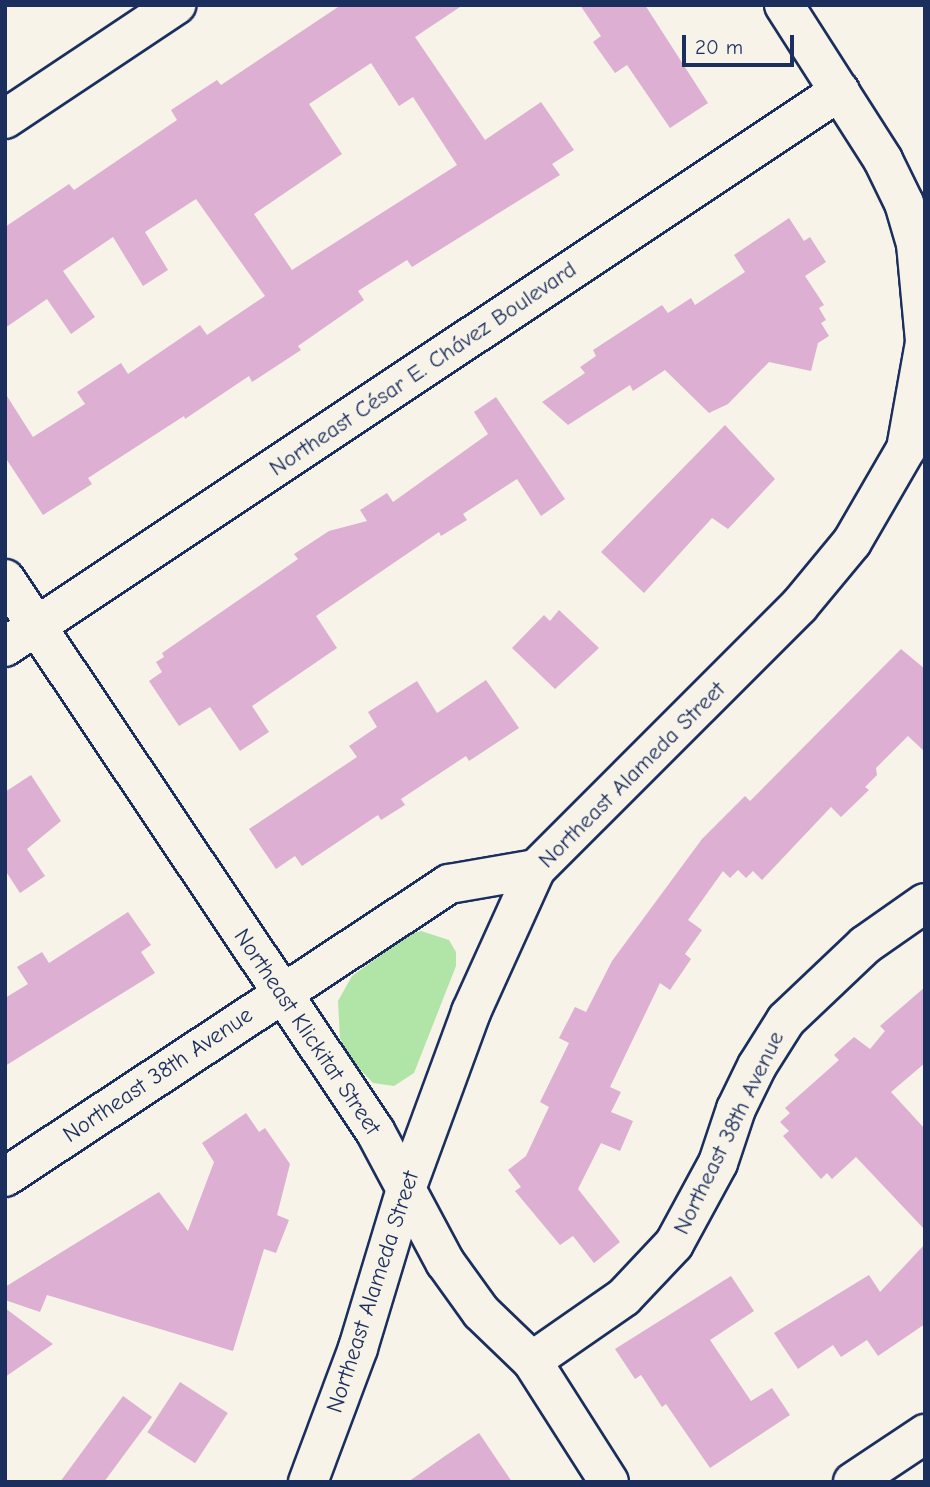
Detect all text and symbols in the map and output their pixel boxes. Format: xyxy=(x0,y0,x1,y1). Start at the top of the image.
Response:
scale bar xyxy=(685,21,797,65)
text: 20 m xyxy=(695,35,743,59)
street label: Northeast César E. Chávez Boulevard xyxy=(264,256,582,482)
street label: Northeast Alameda Street xyxy=(533,676,731,874)
street label: Northeast Klickitat Street xyxy=(228,924,386,1140)
street label: Northeast 38th Avenue xyxy=(58,1001,258,1149)
street label: Northeast 38th Avenue xyxy=(668,1027,790,1239)
street label: Northeast Alameda Street xyxy=(321,1168,425,1416)

